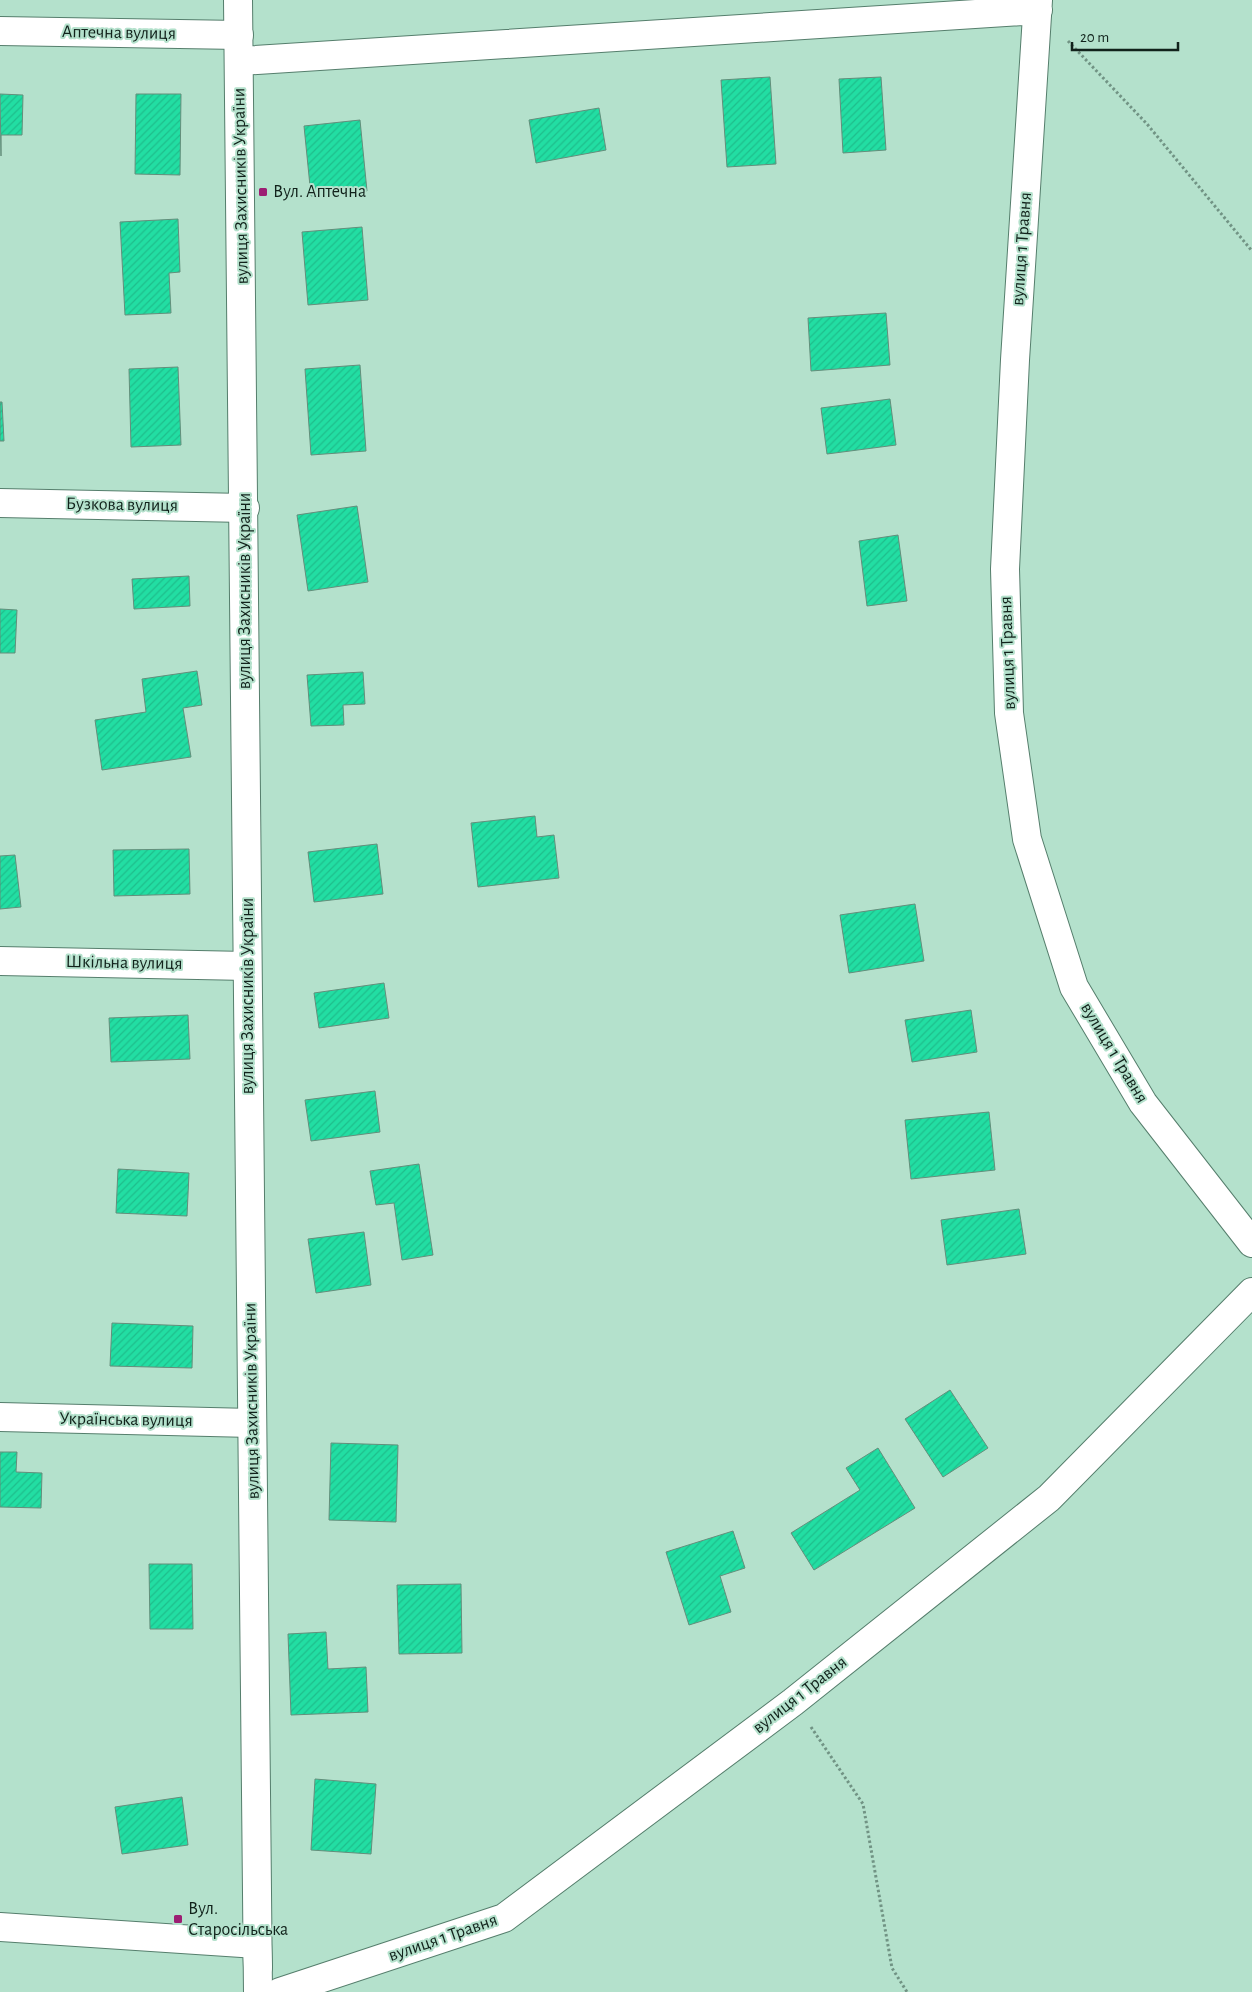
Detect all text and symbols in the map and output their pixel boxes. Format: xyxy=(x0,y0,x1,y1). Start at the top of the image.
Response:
scale bar xyxy=(1072,20,1178,52)
street label: Аптечна вулиця xyxy=(62,23,176,43)
text: 20 m xyxy=(1080,30,1109,45)
street label: вулиця Захисників України xyxy=(230,88,252,284)
place label: Вул. Аптечна xyxy=(273,183,366,201)
marker: Вул. Аптечна xyxy=(257,186,269,198)
street label: вулиця 1 Травня xyxy=(1009,192,1035,306)
street label: вулиця Захисників України xyxy=(236,493,254,689)
street label: Бузкова вулиця xyxy=(66,495,178,515)
street label: вулиця 1 Травня xyxy=(997,596,1019,710)
street label: вулиця Захисників України xyxy=(239,898,257,1094)
street label: Шкільна вулиця xyxy=(65,953,183,973)
street label: вулиця 1 Травня xyxy=(1077,1000,1151,1106)
street label: вулиця Захисників України xyxy=(241,1303,263,1499)
street label: Українська вулиця xyxy=(59,1410,193,1430)
street label: вулиця 1 Травня xyxy=(750,1653,850,1737)
place label: Вул. Старосільська xyxy=(188,1900,288,1939)
street label: вулиця 1 Травня xyxy=(386,1911,500,1965)
marker: Вул. Старосільська xyxy=(172,1913,184,1925)

